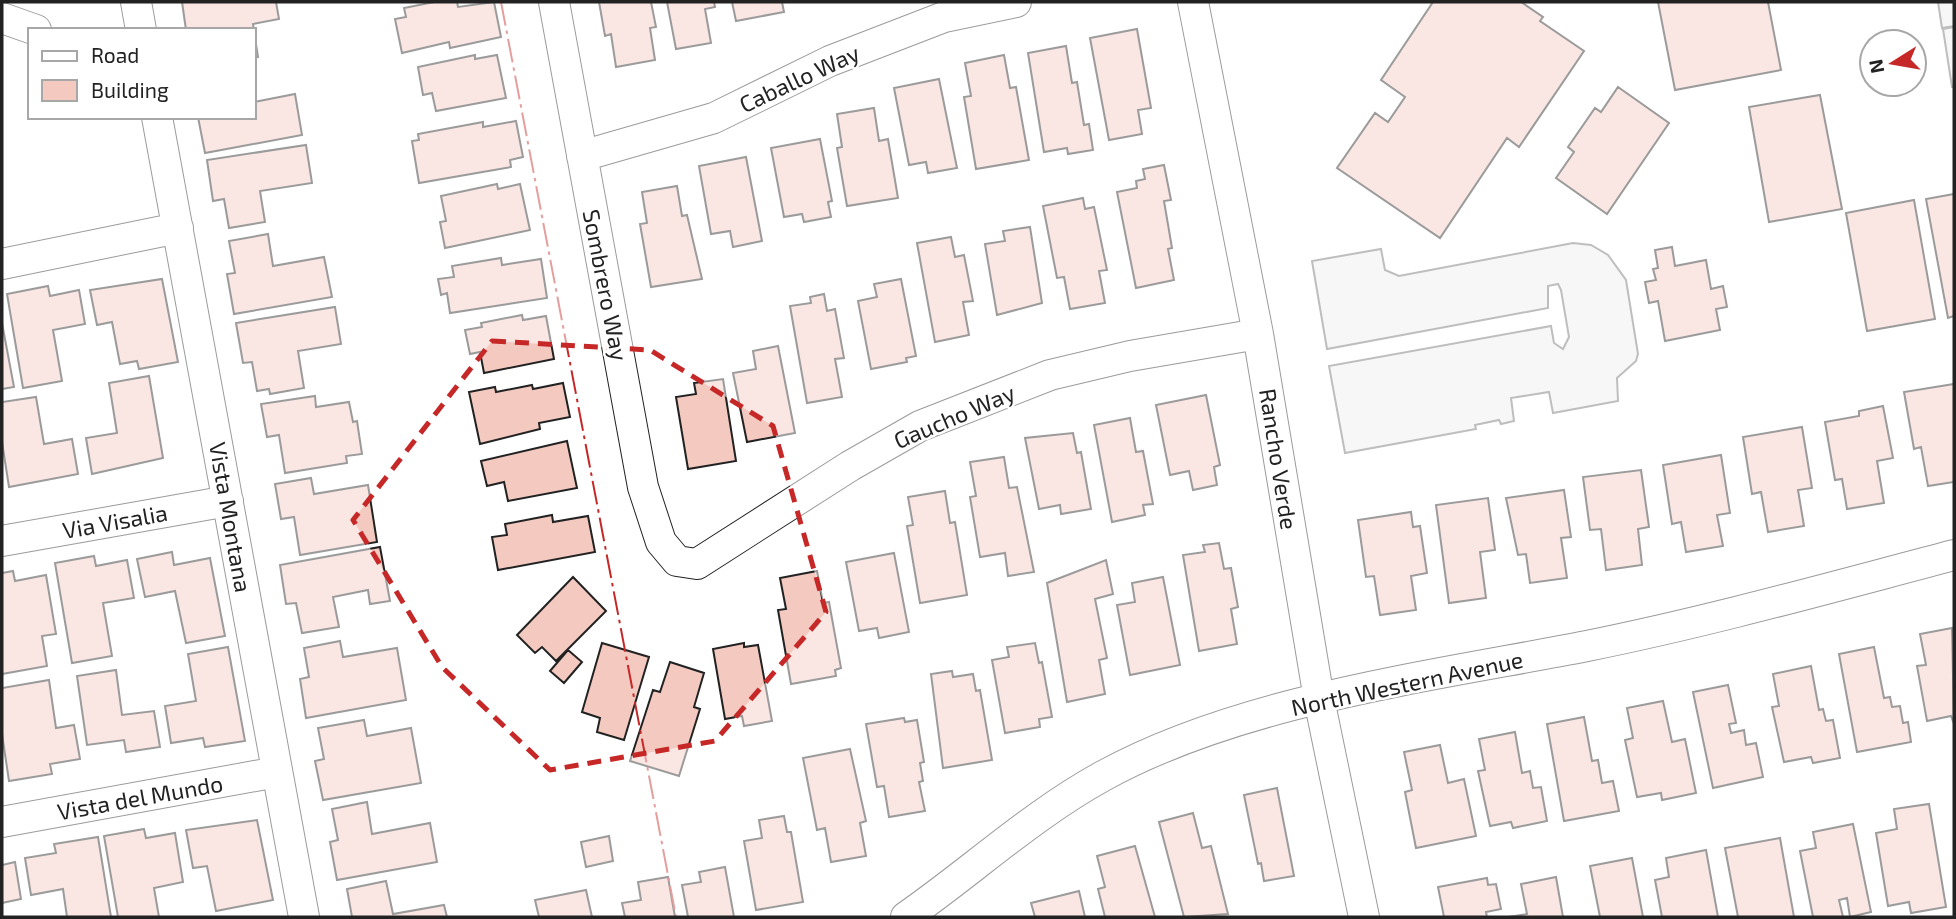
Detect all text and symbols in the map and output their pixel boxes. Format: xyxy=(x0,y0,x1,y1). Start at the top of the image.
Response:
legend xyxy=(28,28,256,119)
north arrow xyxy=(1858,28,1928,98)
street label: Caballo Way xyxy=(734,38,864,118)
text: Road xyxy=(91,42,139,67)
text: N xyxy=(1863,57,1888,75)
text: Building xyxy=(91,77,169,102)
street label: Sombrero Way xyxy=(578,207,634,363)
street label: Gaucho Way xyxy=(889,378,1019,454)
street label: Rancho Verde xyxy=(1254,386,1304,532)
street label: Vista Montana xyxy=(204,440,258,594)
street label: Via Visalia xyxy=(60,498,170,544)
street label: North Western Avenue xyxy=(1289,645,1525,721)
street label: Vista del Mundo xyxy=(55,769,225,825)

